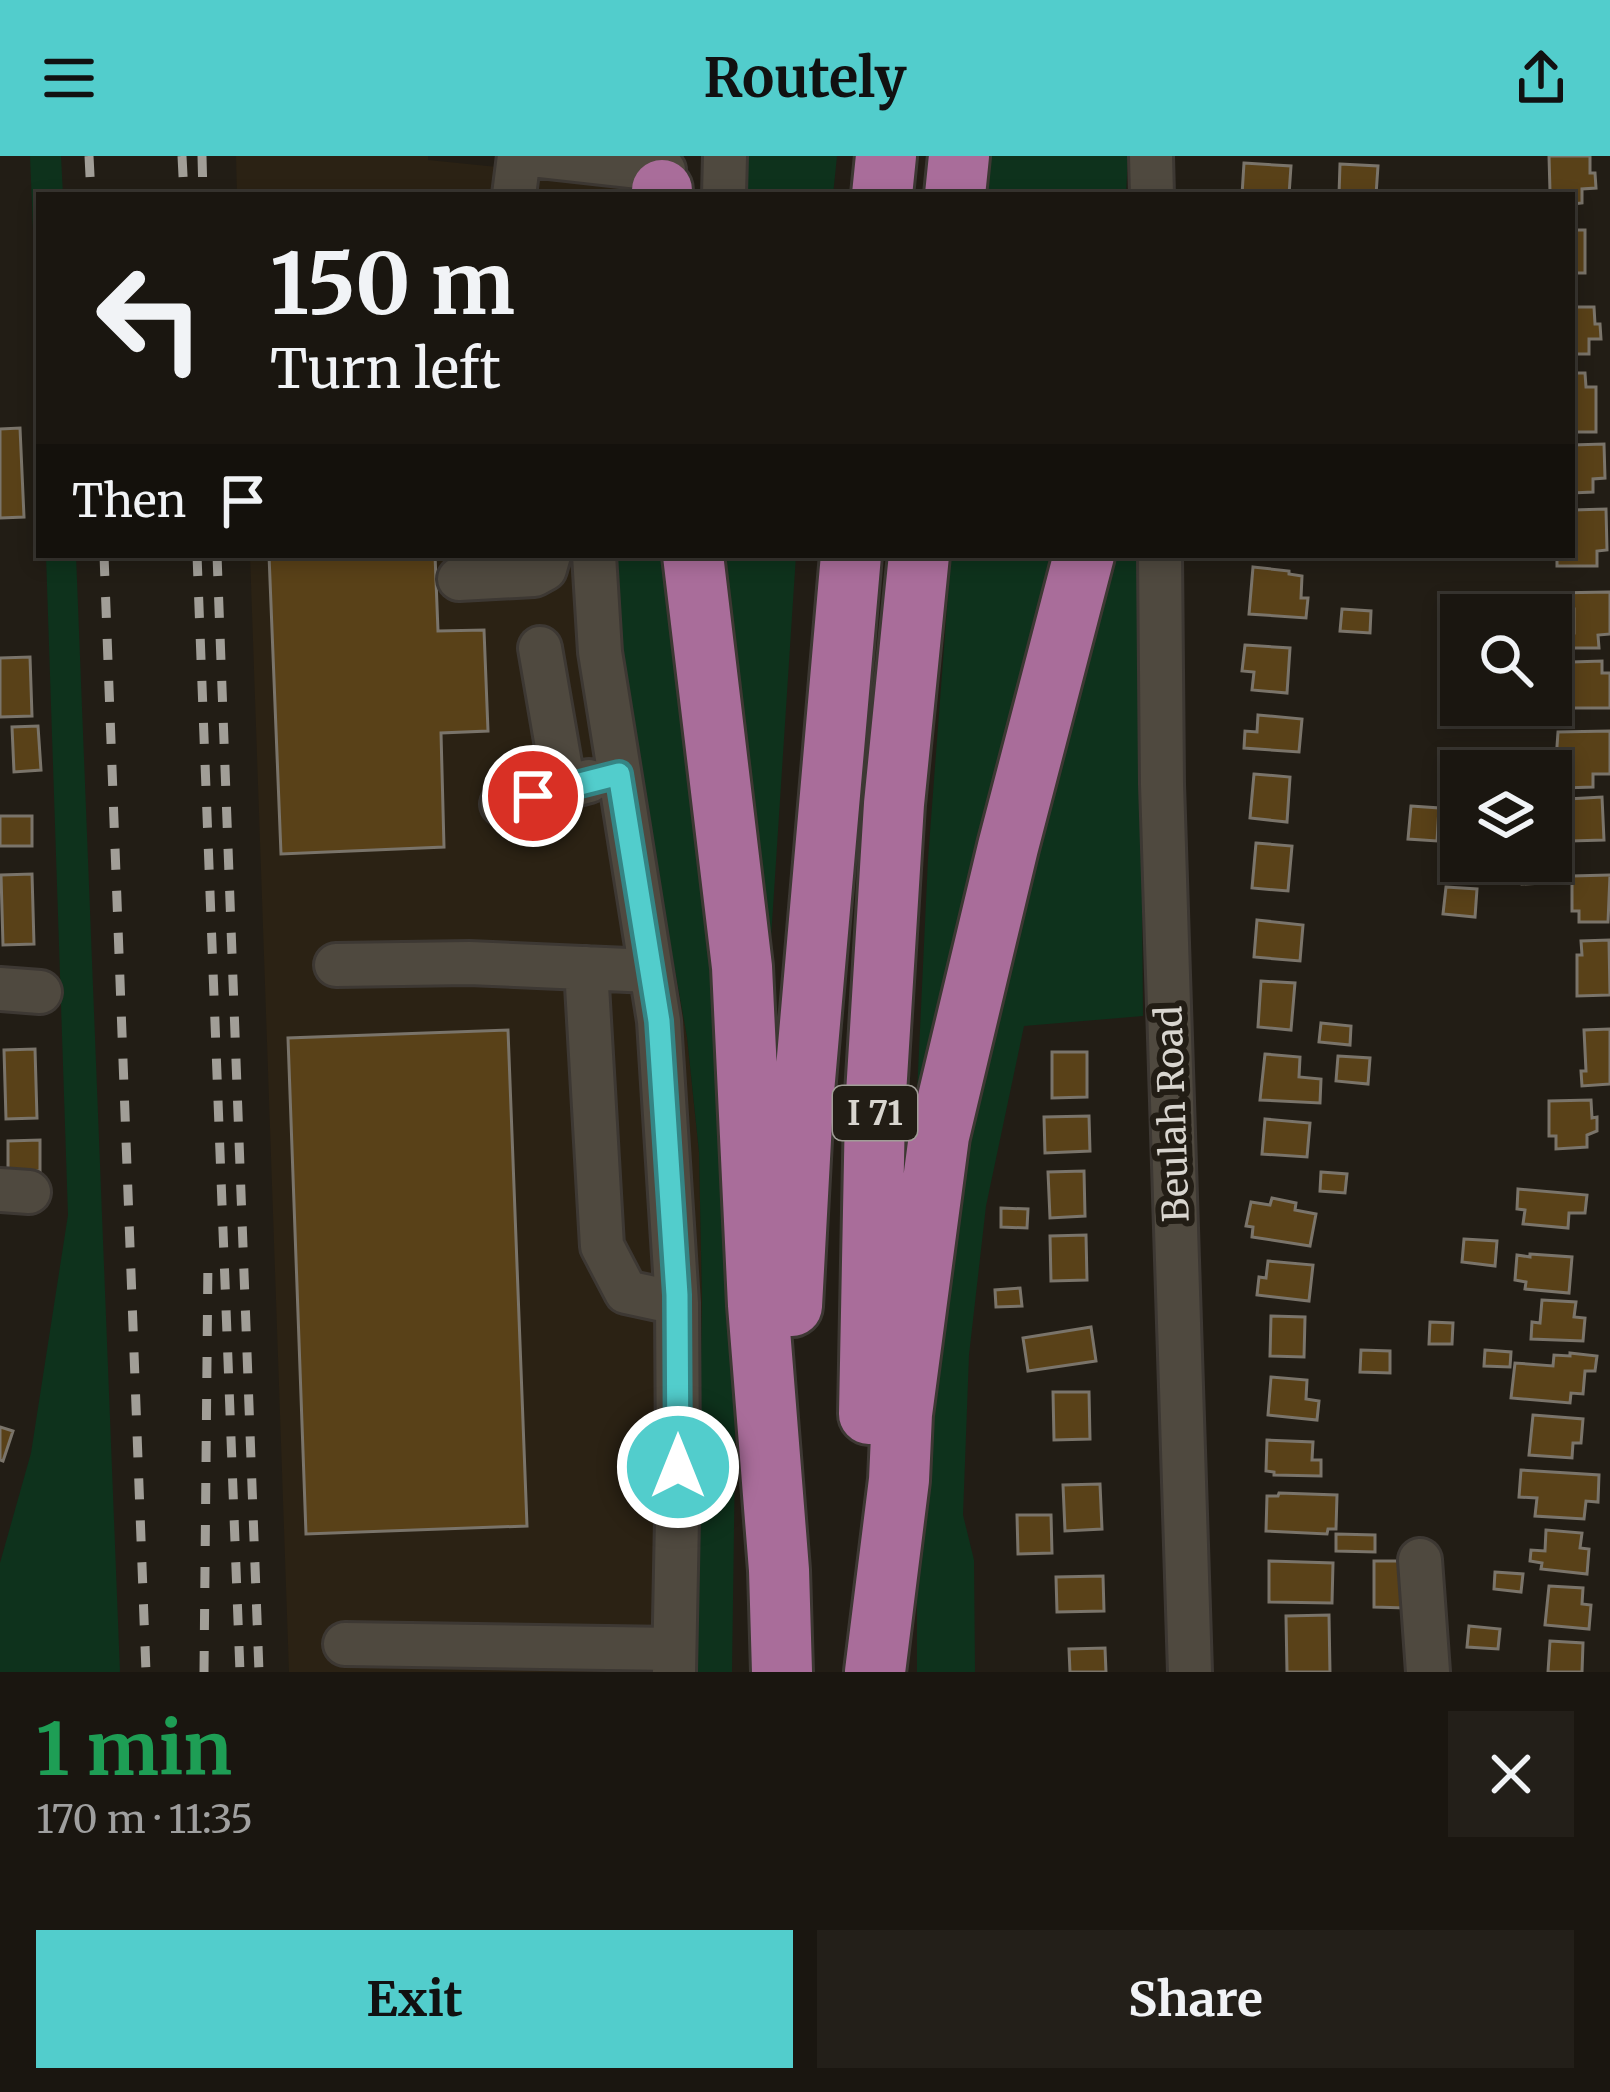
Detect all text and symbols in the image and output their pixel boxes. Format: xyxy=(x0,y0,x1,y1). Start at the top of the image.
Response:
text: Routely xyxy=(703,44,907,112)
icon: menu xyxy=(36,45,102,111)
icon: share xyxy=(1508,45,1574,111)
text: 150 m xyxy=(270,231,515,337)
icon: left xyxy=(72,240,228,396)
text: Turn left xyxy=(270,335,501,403)
icon: arrive xyxy=(210,468,276,534)
text: Then xyxy=(72,473,186,529)
map controls xyxy=(1440,594,1572,882)
button: search xyxy=(1440,594,1572,726)
pin xyxy=(482,745,584,847)
button: layers xyxy=(1440,750,1572,882)
icon: arrive xyxy=(500,763,566,829)
street label: Beulah Road xyxy=(1146,1005,1199,1223)
road number: I 71 xyxy=(833,1086,917,1140)
position arrow xyxy=(615,1404,741,1530)
text: 1 min xyxy=(36,1704,232,1795)
button: close xyxy=(1448,1711,1574,1837)
text: 170 m · 11:35 xyxy=(36,1795,253,1844)
button: Exit xyxy=(36,1930,793,2068)
button: Share xyxy=(817,1930,1574,2068)

